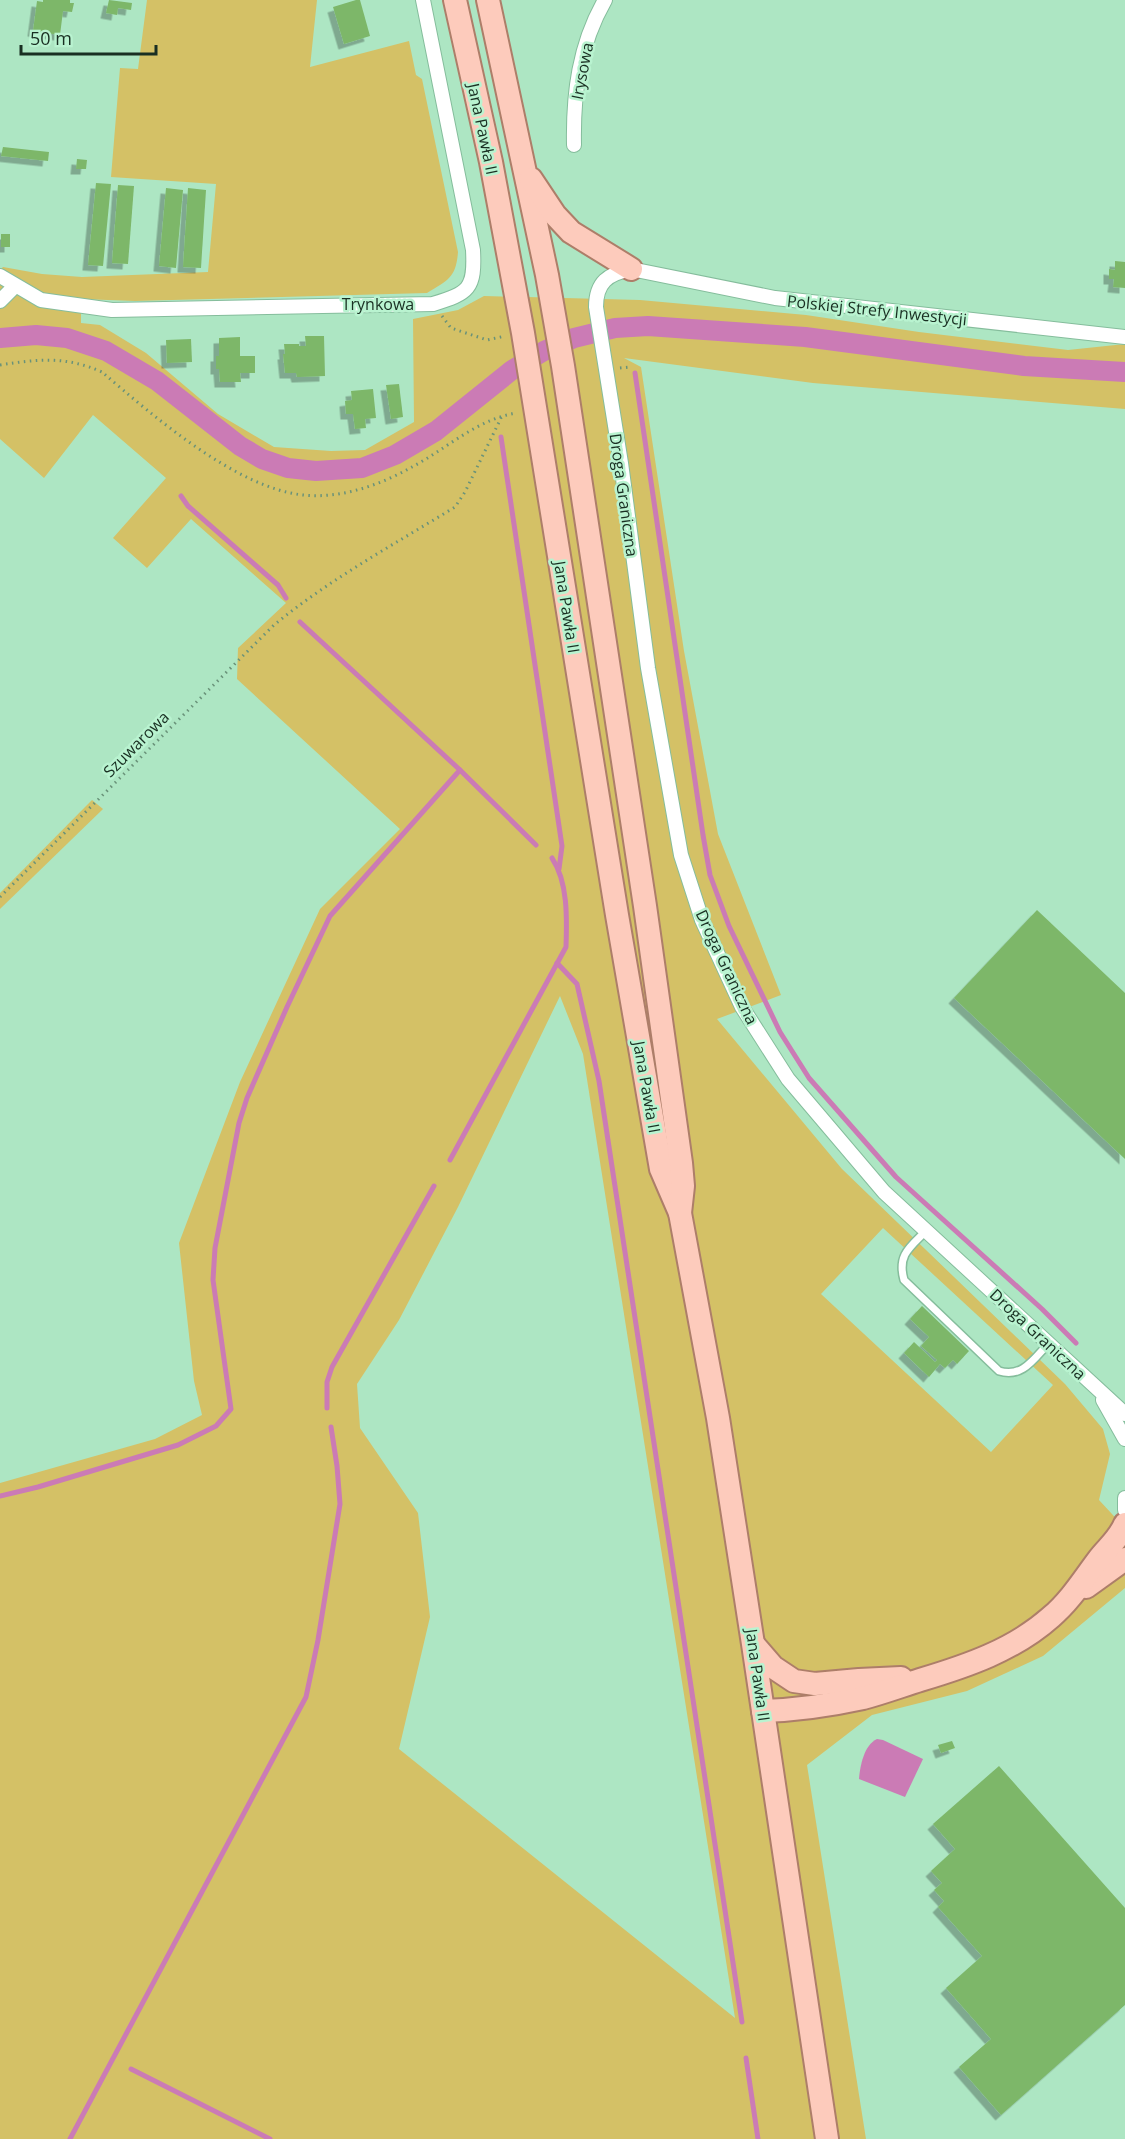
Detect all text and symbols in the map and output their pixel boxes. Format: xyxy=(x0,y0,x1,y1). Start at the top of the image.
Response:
scale bar xyxy=(21,18,156,56)
text: 50 m xyxy=(30,26,72,50)
street label: Irysowa xyxy=(566,41,598,101)
street label: Jana Pawła II xyxy=(462,79,503,177)
street label: Polskiej Strefy Inwestycji xyxy=(786,290,968,330)
street label: Trynkowa xyxy=(342,293,414,315)
street label: Droga Graniczna xyxy=(604,432,644,558)
street label: Jana Pawła II xyxy=(549,557,585,655)
street label: Szuwarowa xyxy=(98,706,174,782)
street label: Droga Graniczna xyxy=(691,906,763,1028)
street label: Jana Pawła II xyxy=(628,1037,666,1135)
street label: Droga Graniczna xyxy=(985,1284,1091,1384)
street label: Jana Pawła II xyxy=(740,1625,775,1723)

